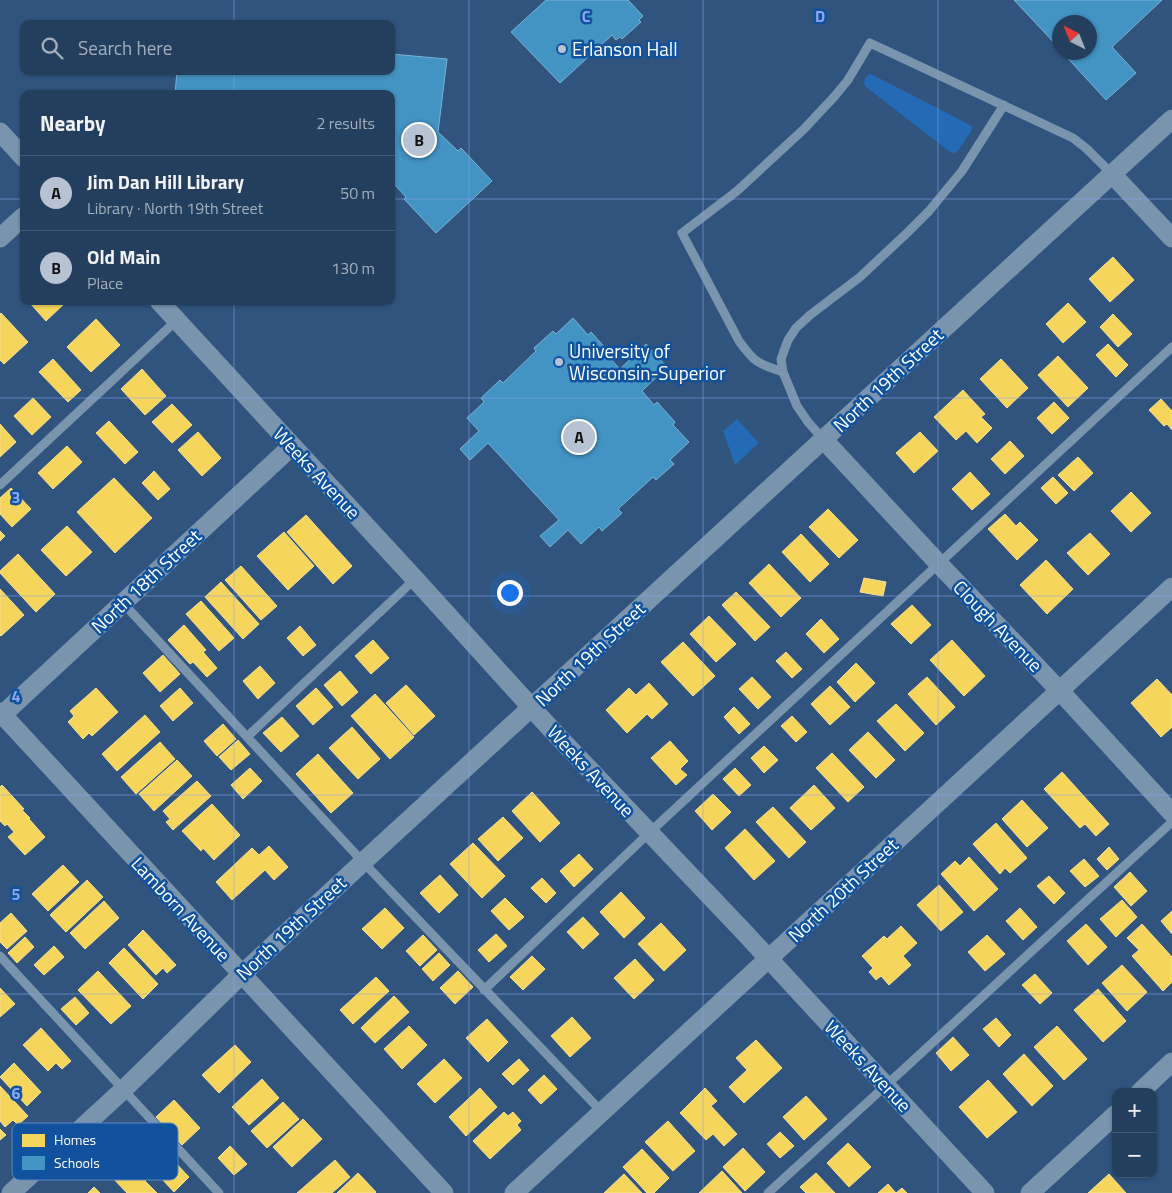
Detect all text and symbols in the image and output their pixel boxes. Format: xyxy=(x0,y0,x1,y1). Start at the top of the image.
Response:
text: C xyxy=(582,4,591,28)
text: D xyxy=(815,4,825,28)
north arrow xyxy=(1052,15,1097,60)
search box xyxy=(20,20,395,75)
text: Search here xyxy=(78,33,172,62)
icon: search xyxy=(38,34,66,62)
place label: Erlanson Hall xyxy=(572,34,678,63)
marker: Erlanson Hall xyxy=(556,43,568,55)
text: Nearby xyxy=(40,107,105,139)
text: 2 results xyxy=(316,111,375,135)
pin: B xyxy=(403,121,435,159)
text: Jim Dan Hill Library xyxy=(87,167,244,196)
text: A xyxy=(51,181,61,205)
text: 50 m xyxy=(340,181,375,205)
text: Library · North 19th Street xyxy=(87,196,263,220)
text: Old Main xyxy=(87,242,161,271)
text: B xyxy=(51,256,61,280)
text: 130 m xyxy=(331,256,375,280)
text: Place xyxy=(87,271,123,295)
street label: North 19th Street xyxy=(826,320,950,439)
place label: University of Wisconsin-Superior xyxy=(569,336,726,387)
marker: University of Wisconsin-Superior xyxy=(553,356,565,368)
pin: A xyxy=(563,418,595,456)
street label: Weeks Avenue xyxy=(267,420,368,525)
text: 3 xyxy=(12,485,20,509)
street label: North 18th Street xyxy=(84,521,208,640)
street label: Clough Avenue xyxy=(947,573,1050,678)
your location xyxy=(497,580,523,606)
street label: North 19th Street xyxy=(528,594,652,713)
text: 4 xyxy=(12,684,21,708)
street label: Weeks Avenue xyxy=(541,718,642,823)
street label: North 20th Street xyxy=(781,830,905,949)
street label: Lamborn Avenue xyxy=(125,849,238,968)
street label: North 19th Street xyxy=(229,868,353,987)
text: 5 xyxy=(12,882,21,906)
street label: Weeks Avenue xyxy=(818,1013,919,1118)
text: 6 xyxy=(12,1081,21,1105)
map controls xyxy=(1112,1088,1157,1178)
button: + xyxy=(1112,1088,1157,1133)
legend xyxy=(12,1123,178,1180)
text: Homes xyxy=(54,1129,96,1150)
button: − xyxy=(1112,1133,1157,1178)
text: Schools xyxy=(54,1152,100,1173)

